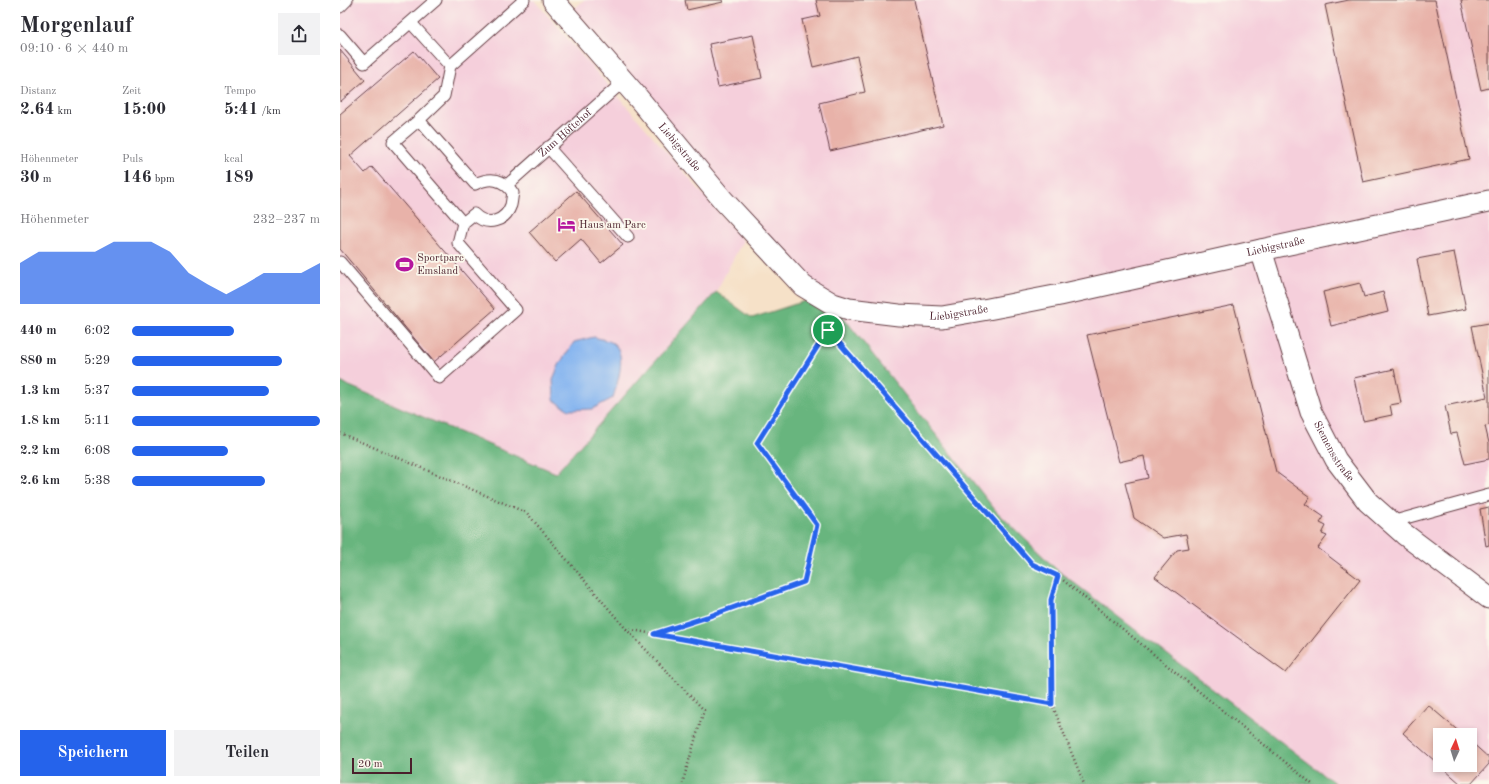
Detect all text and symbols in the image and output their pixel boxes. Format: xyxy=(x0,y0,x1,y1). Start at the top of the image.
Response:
button: share xyxy=(278,13,320,55)
text: Morgenlauf xyxy=(20,15,133,37)
text: 09:10 · 6 × 440 m xyxy=(20,42,128,55)
text: Distanz xyxy=(20,86,56,97)
text: Zeit xyxy=(122,86,141,97)
text: Tempo xyxy=(224,86,256,97)
text: 2.64 xyxy=(20,101,54,118)
text: 15:00 xyxy=(122,101,166,118)
text: 5:41 xyxy=(224,101,258,118)
text: km xyxy=(54,106,72,117)
text: /km xyxy=(258,106,281,117)
street label: Zum Höftehof xyxy=(537,107,594,159)
street label: Liebigstraße xyxy=(656,121,702,174)
text: Höhenmeter xyxy=(20,154,78,165)
text: Puls xyxy=(122,154,143,165)
text: kcal xyxy=(224,154,243,165)
text: 30 xyxy=(20,169,40,186)
text: 146 xyxy=(122,169,152,186)
text: 189 xyxy=(224,169,254,186)
text: m xyxy=(40,174,52,185)
text: bpm xyxy=(152,174,175,185)
text: Höhenmeter xyxy=(20,213,89,226)
text: 232–237 m xyxy=(253,213,320,226)
hotel icon: Haus am Parc xyxy=(556,215,576,235)
place label: Haus am Parc xyxy=(579,220,646,231)
street label: Liebigstraße xyxy=(1245,235,1306,259)
place label: Sportparc Emsland xyxy=(417,253,464,277)
sports icon: Sportparc Emsland xyxy=(394,254,414,274)
street label: Liebigstraße xyxy=(929,304,989,323)
pin xyxy=(811,313,845,347)
icon: arrive xyxy=(817,319,839,341)
text: 440 m xyxy=(20,324,57,337)
text: 6:02 xyxy=(84,324,110,337)
text: 880 m xyxy=(20,354,57,367)
text: 5:29 xyxy=(84,354,110,367)
text: 1.3 km xyxy=(20,384,60,397)
text: 5:37 xyxy=(84,384,110,397)
text: 1.8 km xyxy=(20,414,60,427)
text: 5:11 xyxy=(84,414,110,427)
street label: Siemensstraße xyxy=(1311,419,1356,484)
text: 2.2 km xyxy=(20,444,60,457)
text: 6:08 xyxy=(84,444,110,457)
text: 2.6 km xyxy=(20,474,60,487)
text: 5:38 xyxy=(84,474,110,487)
north arrow xyxy=(1433,728,1477,772)
map controls xyxy=(1433,728,1477,772)
button: Speichern xyxy=(20,730,166,776)
button: Teilen xyxy=(174,730,320,776)
scale bar xyxy=(352,756,412,775)
text: 20 m xyxy=(358,759,383,770)

